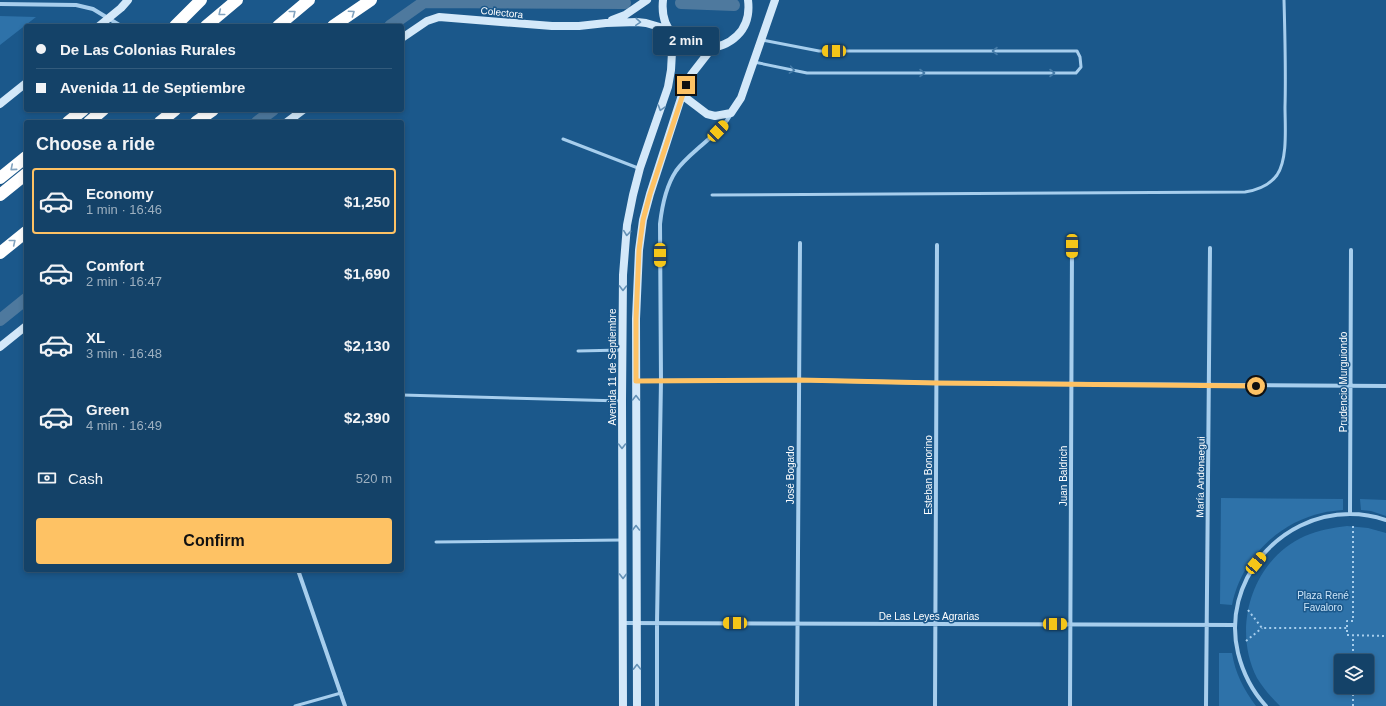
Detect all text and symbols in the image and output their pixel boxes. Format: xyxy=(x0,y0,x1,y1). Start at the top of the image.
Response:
street label: Colectora xyxy=(480,5,524,20)
one-way arrow xyxy=(219,8,226,15)
one-way arrow xyxy=(348,10,355,18)
one-way arrow xyxy=(289,11,296,18)
one-way arrow xyxy=(635,18,641,27)
callout: 2 min xyxy=(653,27,719,55)
text: 2 min xyxy=(669,33,703,48)
text: De Las Colonias Rurales xyxy=(60,41,236,58)
car xyxy=(822,45,846,57)
one-way arrow xyxy=(992,47,998,55)
one-way arrow xyxy=(789,65,795,74)
one-way arrow xyxy=(919,69,925,77)
one-way arrow xyxy=(1049,69,1055,77)
route end xyxy=(677,76,695,94)
text: Avenida 11 de Septiembre xyxy=(60,79,245,96)
one-way arrow xyxy=(657,104,666,111)
car xyxy=(705,118,731,144)
text: Choose a ride xyxy=(36,134,155,154)
one-way arrow xyxy=(10,163,18,170)
icon: car xyxy=(38,183,74,219)
text: Economy xyxy=(86,185,154,202)
text: $1,250 xyxy=(344,193,390,210)
text: 1 min · 16:46 xyxy=(86,202,162,217)
one-way arrow xyxy=(622,230,631,236)
car xyxy=(1066,234,1078,258)
one-way arrow xyxy=(8,240,16,247)
car xyxy=(654,243,666,267)
icon: car xyxy=(38,255,74,291)
text: Comfort xyxy=(86,257,144,274)
text: $1,690 xyxy=(344,265,390,282)
text: 2 min · 16:47 xyxy=(86,274,162,289)
one-way arrow xyxy=(618,285,627,291)
street label: Avenida 11 de Septiembre xyxy=(607,308,618,425)
icon: car xyxy=(38,327,74,363)
text: XL xyxy=(86,329,105,346)
street label: Prudencio Murguiondo xyxy=(1338,331,1349,432)
text: $2,130 xyxy=(344,337,390,354)
text: 3 min · 16:48 xyxy=(86,346,162,361)
route start xyxy=(1247,377,1265,395)
one-way arrow xyxy=(632,395,640,401)
icon: car xyxy=(38,399,74,435)
text: Green xyxy=(86,401,129,418)
text: $2,390 xyxy=(344,409,390,426)
text: 4 min · 16:49 xyxy=(86,418,162,433)
street label: Esteban Bonorino xyxy=(923,435,934,515)
street label: María Andonaegui xyxy=(1194,436,1207,518)
one-way arrow xyxy=(618,443,626,449)
street label: José Bogado xyxy=(785,445,796,504)
street label: Juan Baldrich xyxy=(1058,446,1069,506)
icon: cash xyxy=(36,467,58,489)
text: Cash xyxy=(68,470,103,487)
text: 520 m xyxy=(356,471,392,486)
button: Confirm xyxy=(36,518,392,564)
one-way arrow xyxy=(632,525,640,531)
car xyxy=(1244,550,1268,576)
one-way arrow xyxy=(619,573,627,579)
park label: Plaza René Favaloro xyxy=(1297,590,1349,613)
street label: De Las Leyes Agrarias xyxy=(879,611,979,622)
car xyxy=(723,617,747,629)
car xyxy=(1043,618,1067,630)
map controls xyxy=(1334,654,1374,694)
button: layers xyxy=(1334,654,1374,694)
one-way arrow xyxy=(633,664,641,670)

